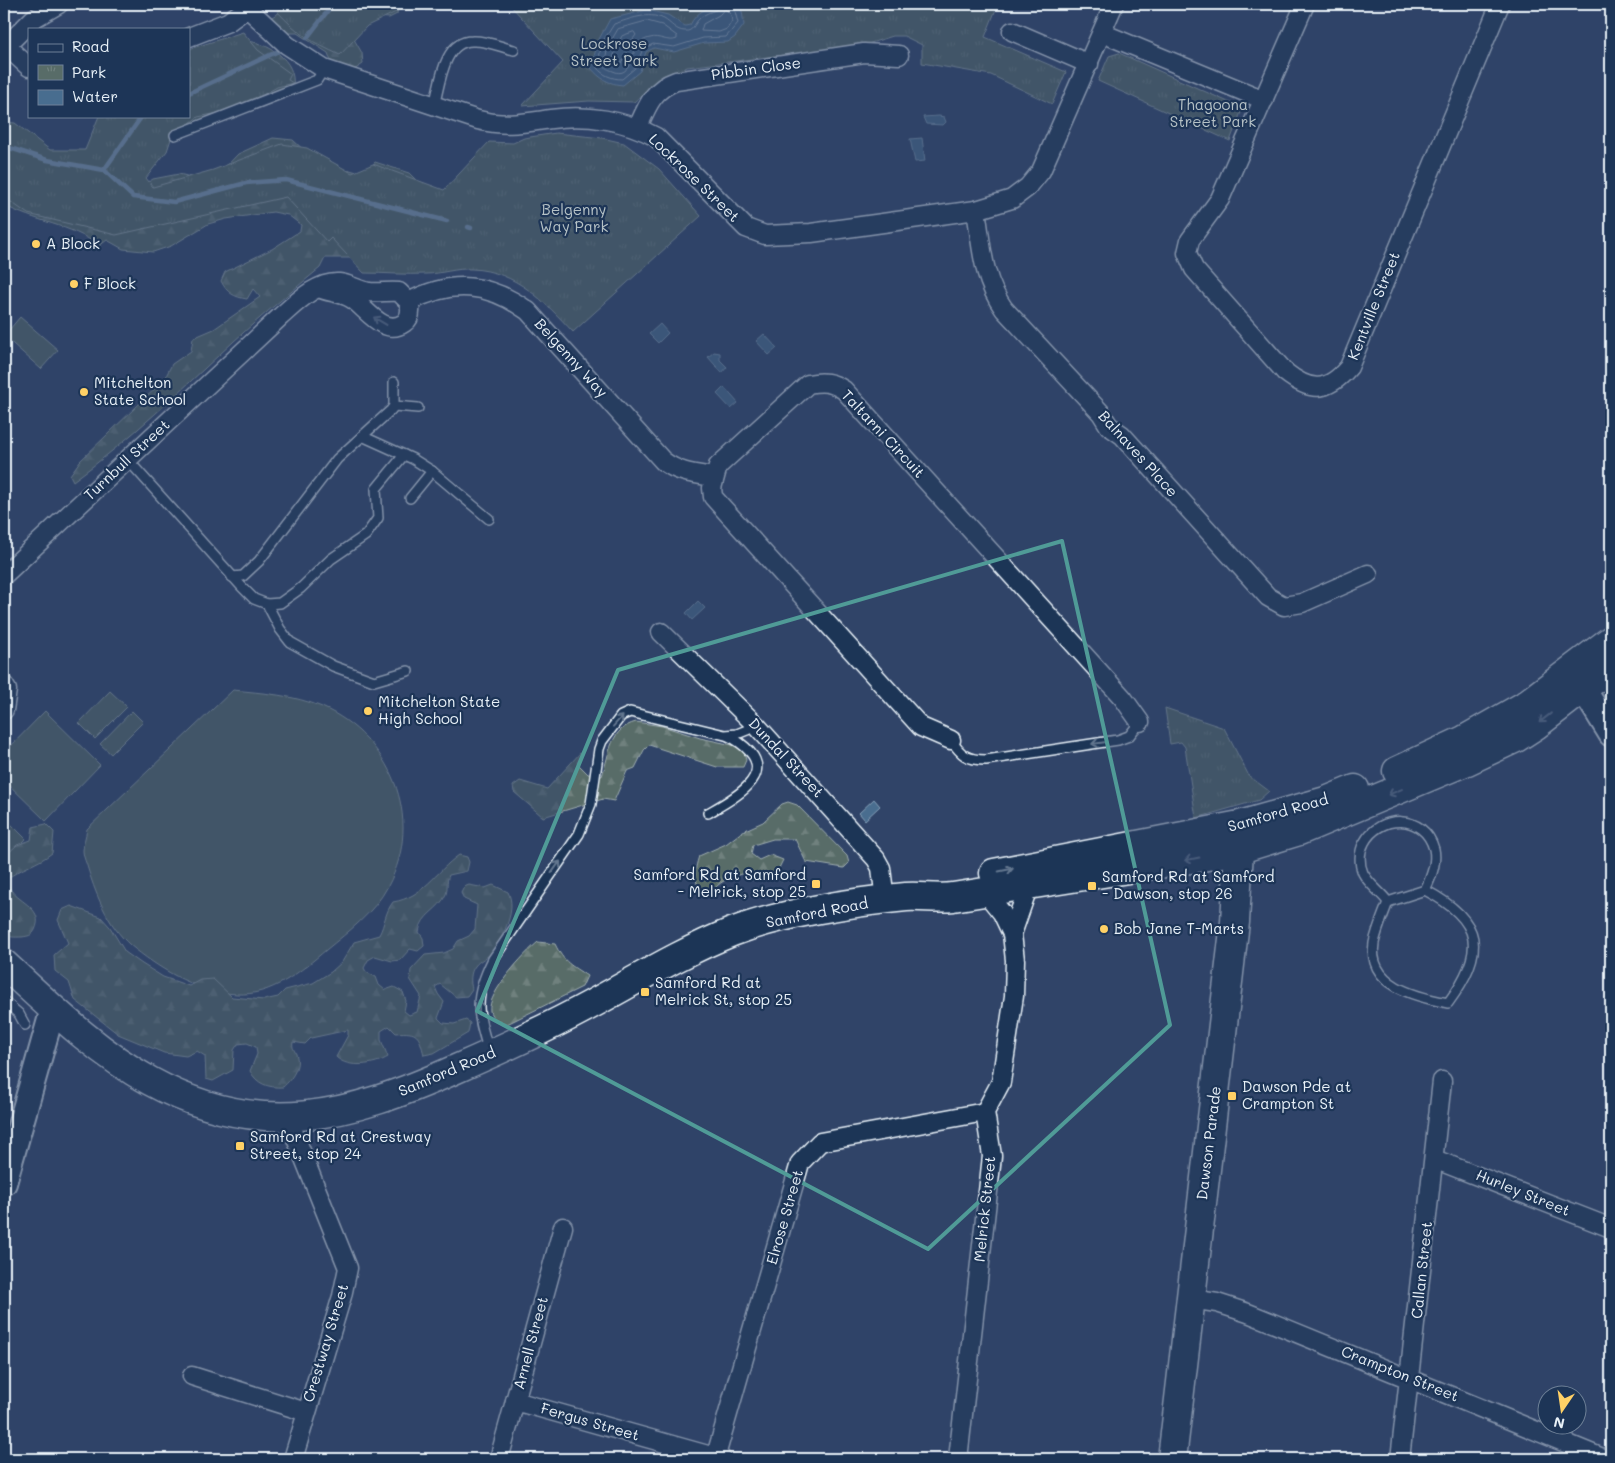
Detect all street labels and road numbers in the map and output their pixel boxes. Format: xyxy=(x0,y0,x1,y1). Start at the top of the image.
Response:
street label: Pibbin Close xyxy=(710,52,802,84)
street label: Lockrose Street xyxy=(645,129,744,226)
street label: Kentville Street xyxy=(1342,248,1404,363)
street label: Belgenny Way xyxy=(531,313,613,401)
street label: Taltarni Circuit xyxy=(838,385,930,482)
street label: Balnaves Place xyxy=(1095,406,1183,501)
street label: Turnbull Street xyxy=(79,414,173,504)
street label: Dundal Street xyxy=(745,713,829,801)
street label: Samford Road xyxy=(1225,788,1330,836)
street label: Samford Road xyxy=(764,892,870,932)
street label: Samford Road xyxy=(395,1042,498,1101)
street label: Dawson Parade xyxy=(1191,1085,1225,1201)
street label: Melrick Street xyxy=(968,1155,1000,1263)
street label: Hurley Street xyxy=(1473,1164,1573,1220)
street label: Elrose Street xyxy=(761,1167,807,1267)
street label: Callan Street xyxy=(1406,1220,1436,1320)
street label: Crestway Street xyxy=(298,1281,353,1404)
street label: Arnell Street xyxy=(508,1294,552,1391)
street label: Crampton Street xyxy=(1339,1340,1462,1406)
street label: Fergus Street xyxy=(539,1397,642,1445)

